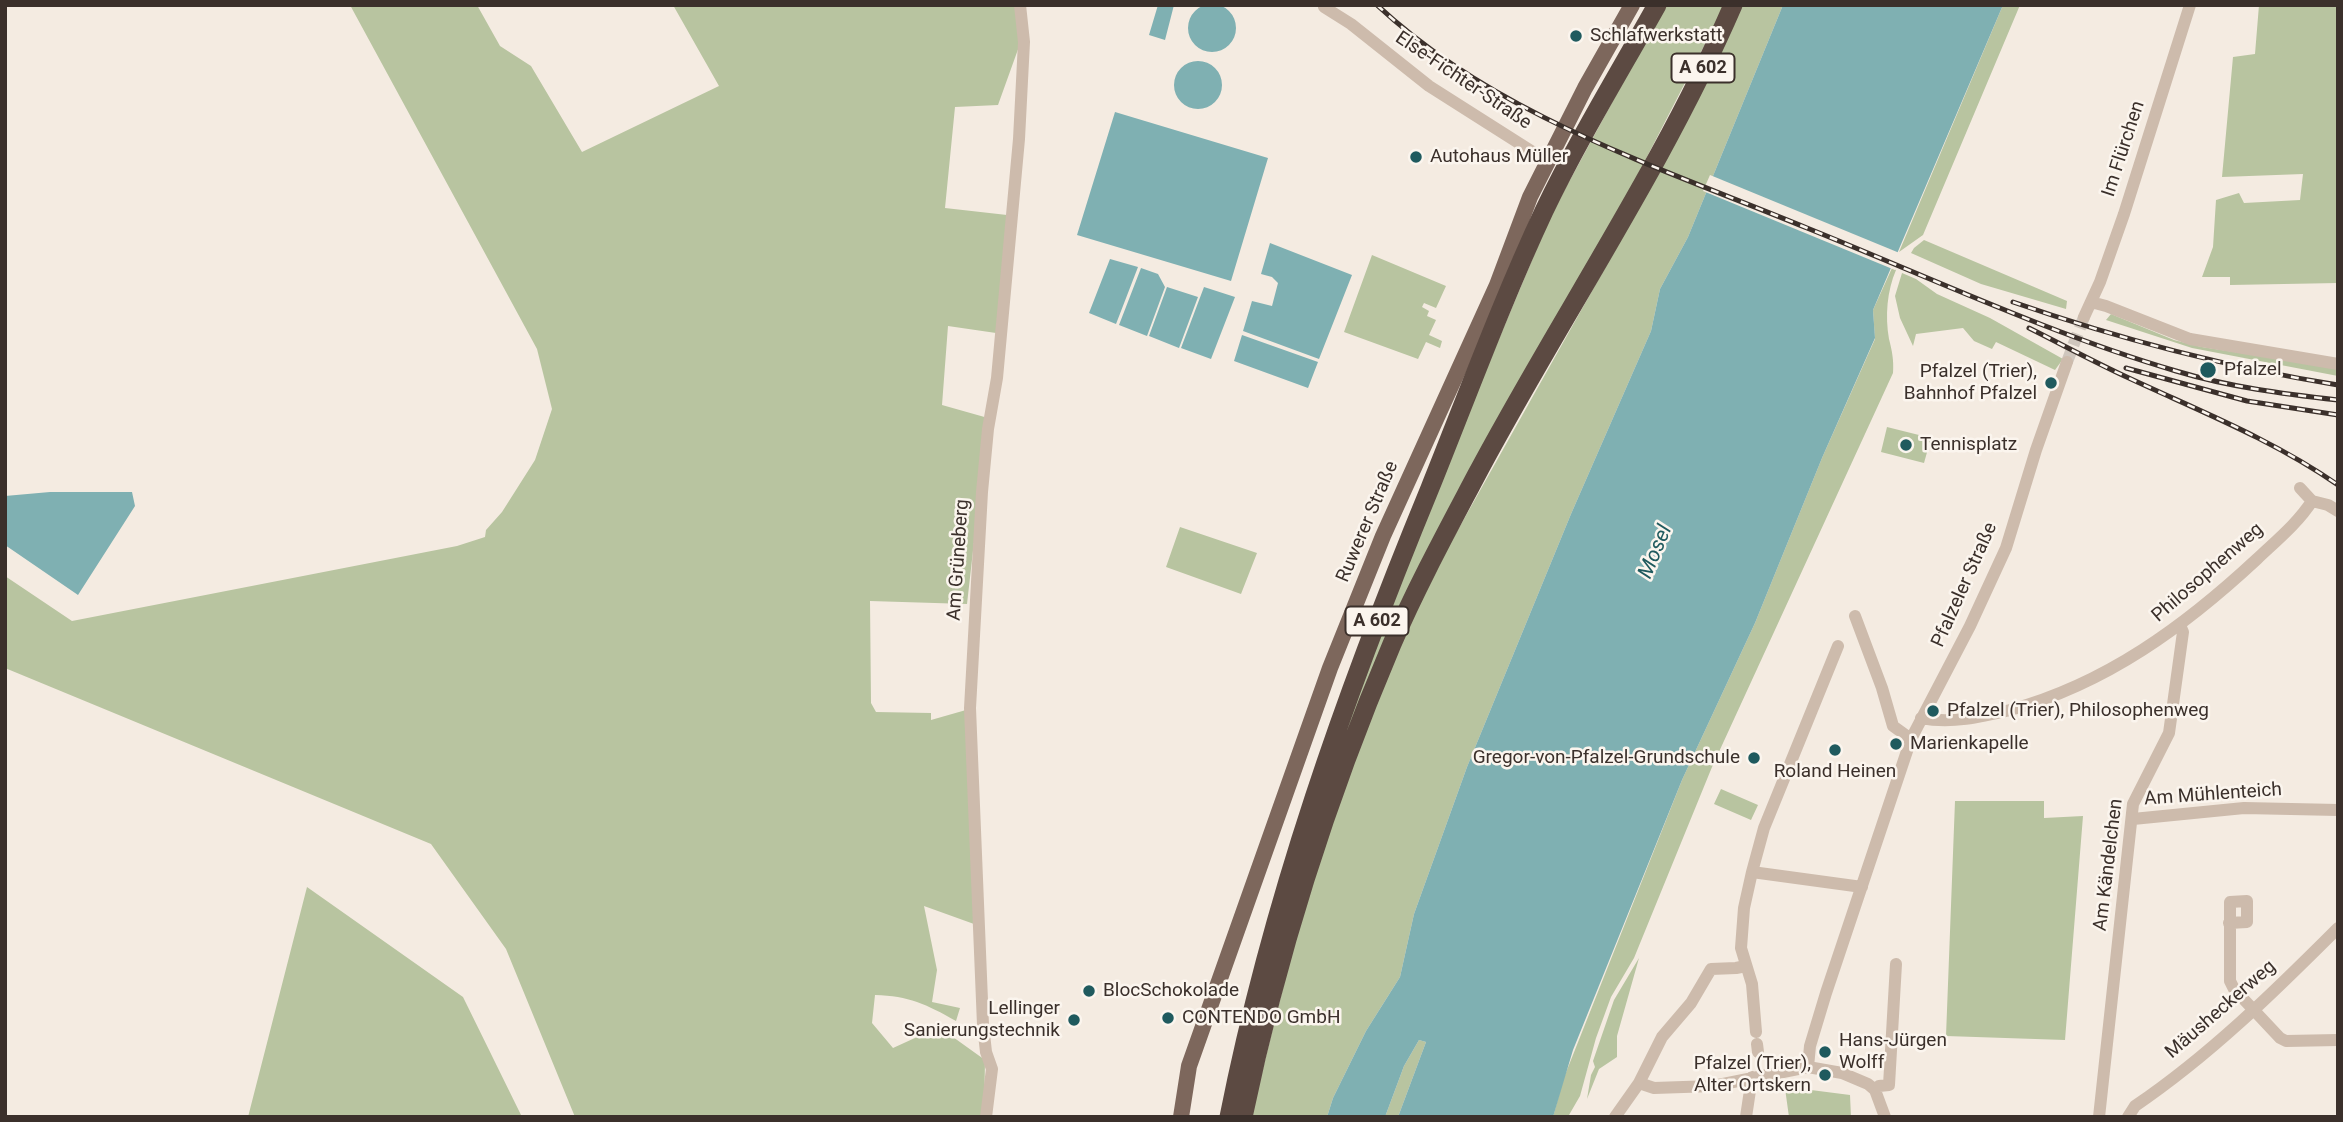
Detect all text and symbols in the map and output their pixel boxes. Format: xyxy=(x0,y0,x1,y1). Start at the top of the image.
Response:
place label: Schlafwerkstatt xyxy=(1590,25,1722,47)
street label: Else-Fichter-Straße xyxy=(1391,27,1535,135)
marker: Schlafwerkstatt xyxy=(1568,28,1584,44)
road number: A 602 xyxy=(1672,54,1734,82)
street label: Im Flürchen xyxy=(2098,98,2150,200)
place label: Autohaus Müller xyxy=(1430,146,1568,168)
marker: Autohaus Müller xyxy=(1408,149,1424,165)
place label: Pfalzel xyxy=(2224,359,2282,381)
marker: Pfalzel xyxy=(2198,360,2218,380)
place label: Pfalzel (Trier), Bahnhof Pfalzel xyxy=(1904,361,2037,405)
marker: Pfalzel (Trier), Bahnhof Pfalzel xyxy=(2043,375,2059,391)
place label: Tennisplatz xyxy=(1920,434,2017,456)
marker: Tennisplatz xyxy=(1898,437,1914,453)
street label: Ruwerer Straße xyxy=(1332,458,1404,586)
street label: Am Grüneberg xyxy=(943,498,975,622)
street label: Pfalzeler Straße xyxy=(1927,519,2003,651)
street label: Philosophenweg xyxy=(2148,519,2268,627)
water label: Mosel xyxy=(1634,521,1678,583)
road number: A 602 xyxy=(1346,606,1408,636)
place label: Pfalzel (Trier), Philosophenweg xyxy=(1947,700,2209,722)
marker: Pfalzel (Trier), Philosophenweg xyxy=(1925,703,1941,719)
place label: Marienkapelle xyxy=(1910,733,2029,755)
marker: Marienkapelle xyxy=(1888,736,1904,752)
marker: Roland Heinen xyxy=(1827,742,1843,758)
place label: Gregor-von-Pfalzel-Grundschule xyxy=(1473,747,1740,769)
marker: Gregor-von-Pfalzel-Grundschule xyxy=(1746,750,1762,766)
place label: Roland Heinen xyxy=(1774,761,1896,783)
street label: Am Mühlenteich xyxy=(2143,779,2283,811)
street label: Am Kändelchen xyxy=(2090,798,2128,932)
street label: Mäusheckerweg xyxy=(2161,956,2281,1064)
place label: BlocSchokolade xyxy=(1103,980,1239,1002)
marker: BlocSchokolade xyxy=(1081,983,1097,999)
place label: Lellinger Sanierungstechnik xyxy=(904,998,1060,1042)
place label: CONTENDO GmbH xyxy=(1182,1007,1340,1029)
marker: CONTENDO GmbH xyxy=(1160,1010,1176,1026)
marker: Lellinger Sanierungstechnik xyxy=(1066,1012,1082,1028)
place label: Hans-Jürgen Wolff xyxy=(1839,1030,1947,1074)
marker: Hans-Jürgen Wolff xyxy=(1817,1044,1833,1060)
place label: Pfalzel (Trier), Alter Ortskern xyxy=(1694,1053,1811,1097)
marker: Pfalzel (Trier), Alter Ortskern xyxy=(1817,1067,1833,1083)

